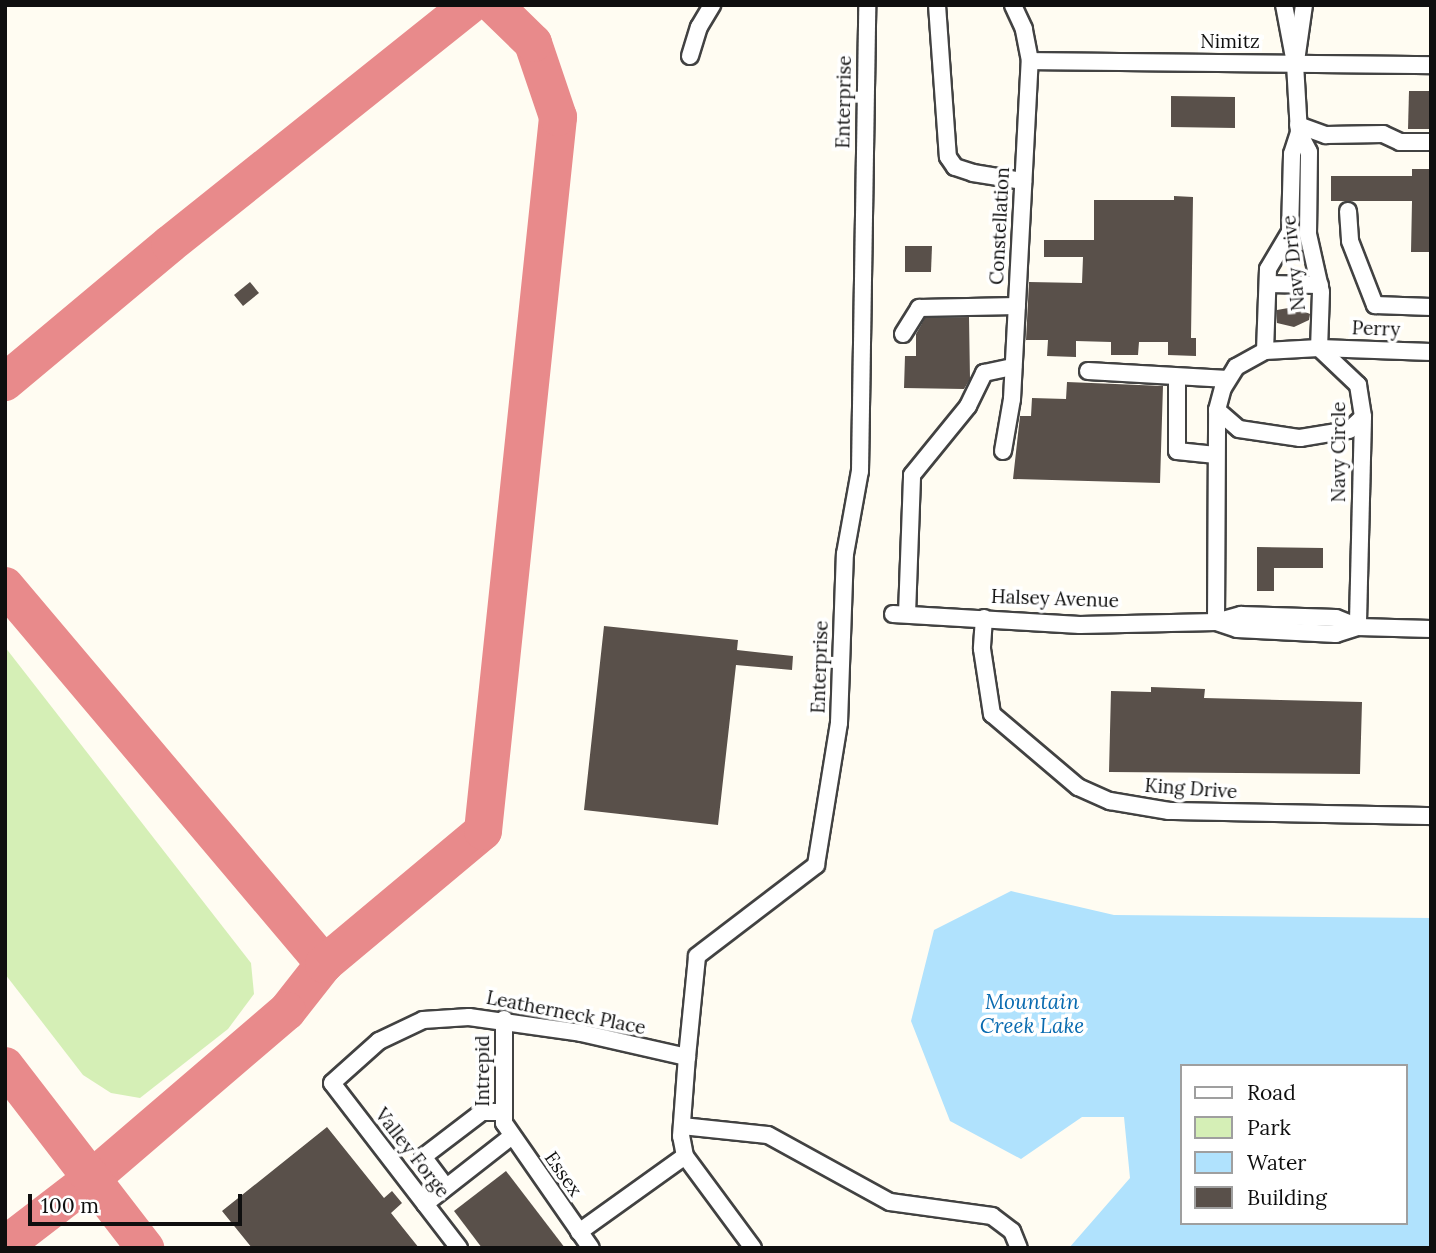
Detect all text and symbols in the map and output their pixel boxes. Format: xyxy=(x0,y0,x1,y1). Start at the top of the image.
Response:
street label: Nimitz xyxy=(1200,31,1260,53)
street label: Enterprise xyxy=(832,55,856,149)
street label: Constellation xyxy=(986,167,1014,285)
street label: Navy Drive xyxy=(1278,214,1310,312)
street label: Perry xyxy=(1351,317,1401,341)
street label: Navy Circle xyxy=(1328,402,1350,502)
street label: Halsey Avenue xyxy=(991,585,1119,613)
street label: Enterprise xyxy=(807,620,833,714)
street label: King Drive xyxy=(1144,774,1238,804)
street label: Leatherneck Place xyxy=(484,986,648,1040)
water label: Mountain Creek Lake xyxy=(980,989,1084,1039)
street label: Intrepid xyxy=(472,1035,494,1107)
legend xyxy=(1180,1064,1408,1225)
text: Road xyxy=(1247,1079,1296,1106)
street label: Valley Forge xyxy=(370,1104,454,1202)
text: Park xyxy=(1247,1114,1291,1141)
street label: Essex xyxy=(539,1147,587,1201)
text: Water xyxy=(1247,1149,1306,1176)
scale bar xyxy=(32,1180,245,1224)
text: Building xyxy=(1247,1184,1327,1211)
text: 100 m xyxy=(41,1192,99,1219)

